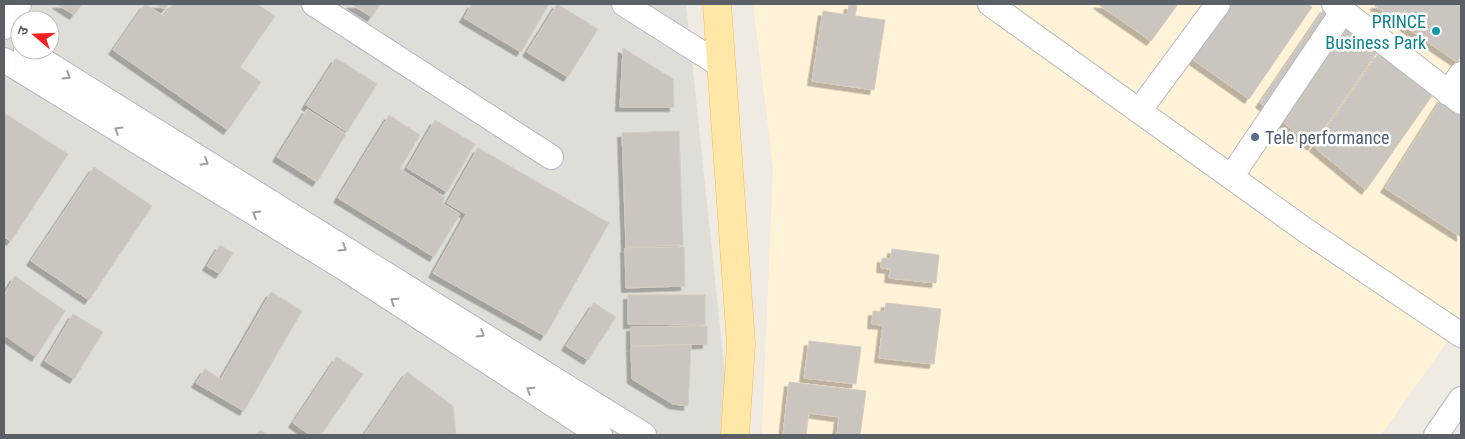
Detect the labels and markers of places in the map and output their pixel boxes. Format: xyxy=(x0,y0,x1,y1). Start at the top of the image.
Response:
place label: PRINCE Business Park xyxy=(1325,11,1426,53)
marker: PRINCE Business Park xyxy=(1430,25,1442,37)
place label: Tele performance xyxy=(1265,127,1389,148)
marker: Tele performance xyxy=(1249,131,1261,143)

